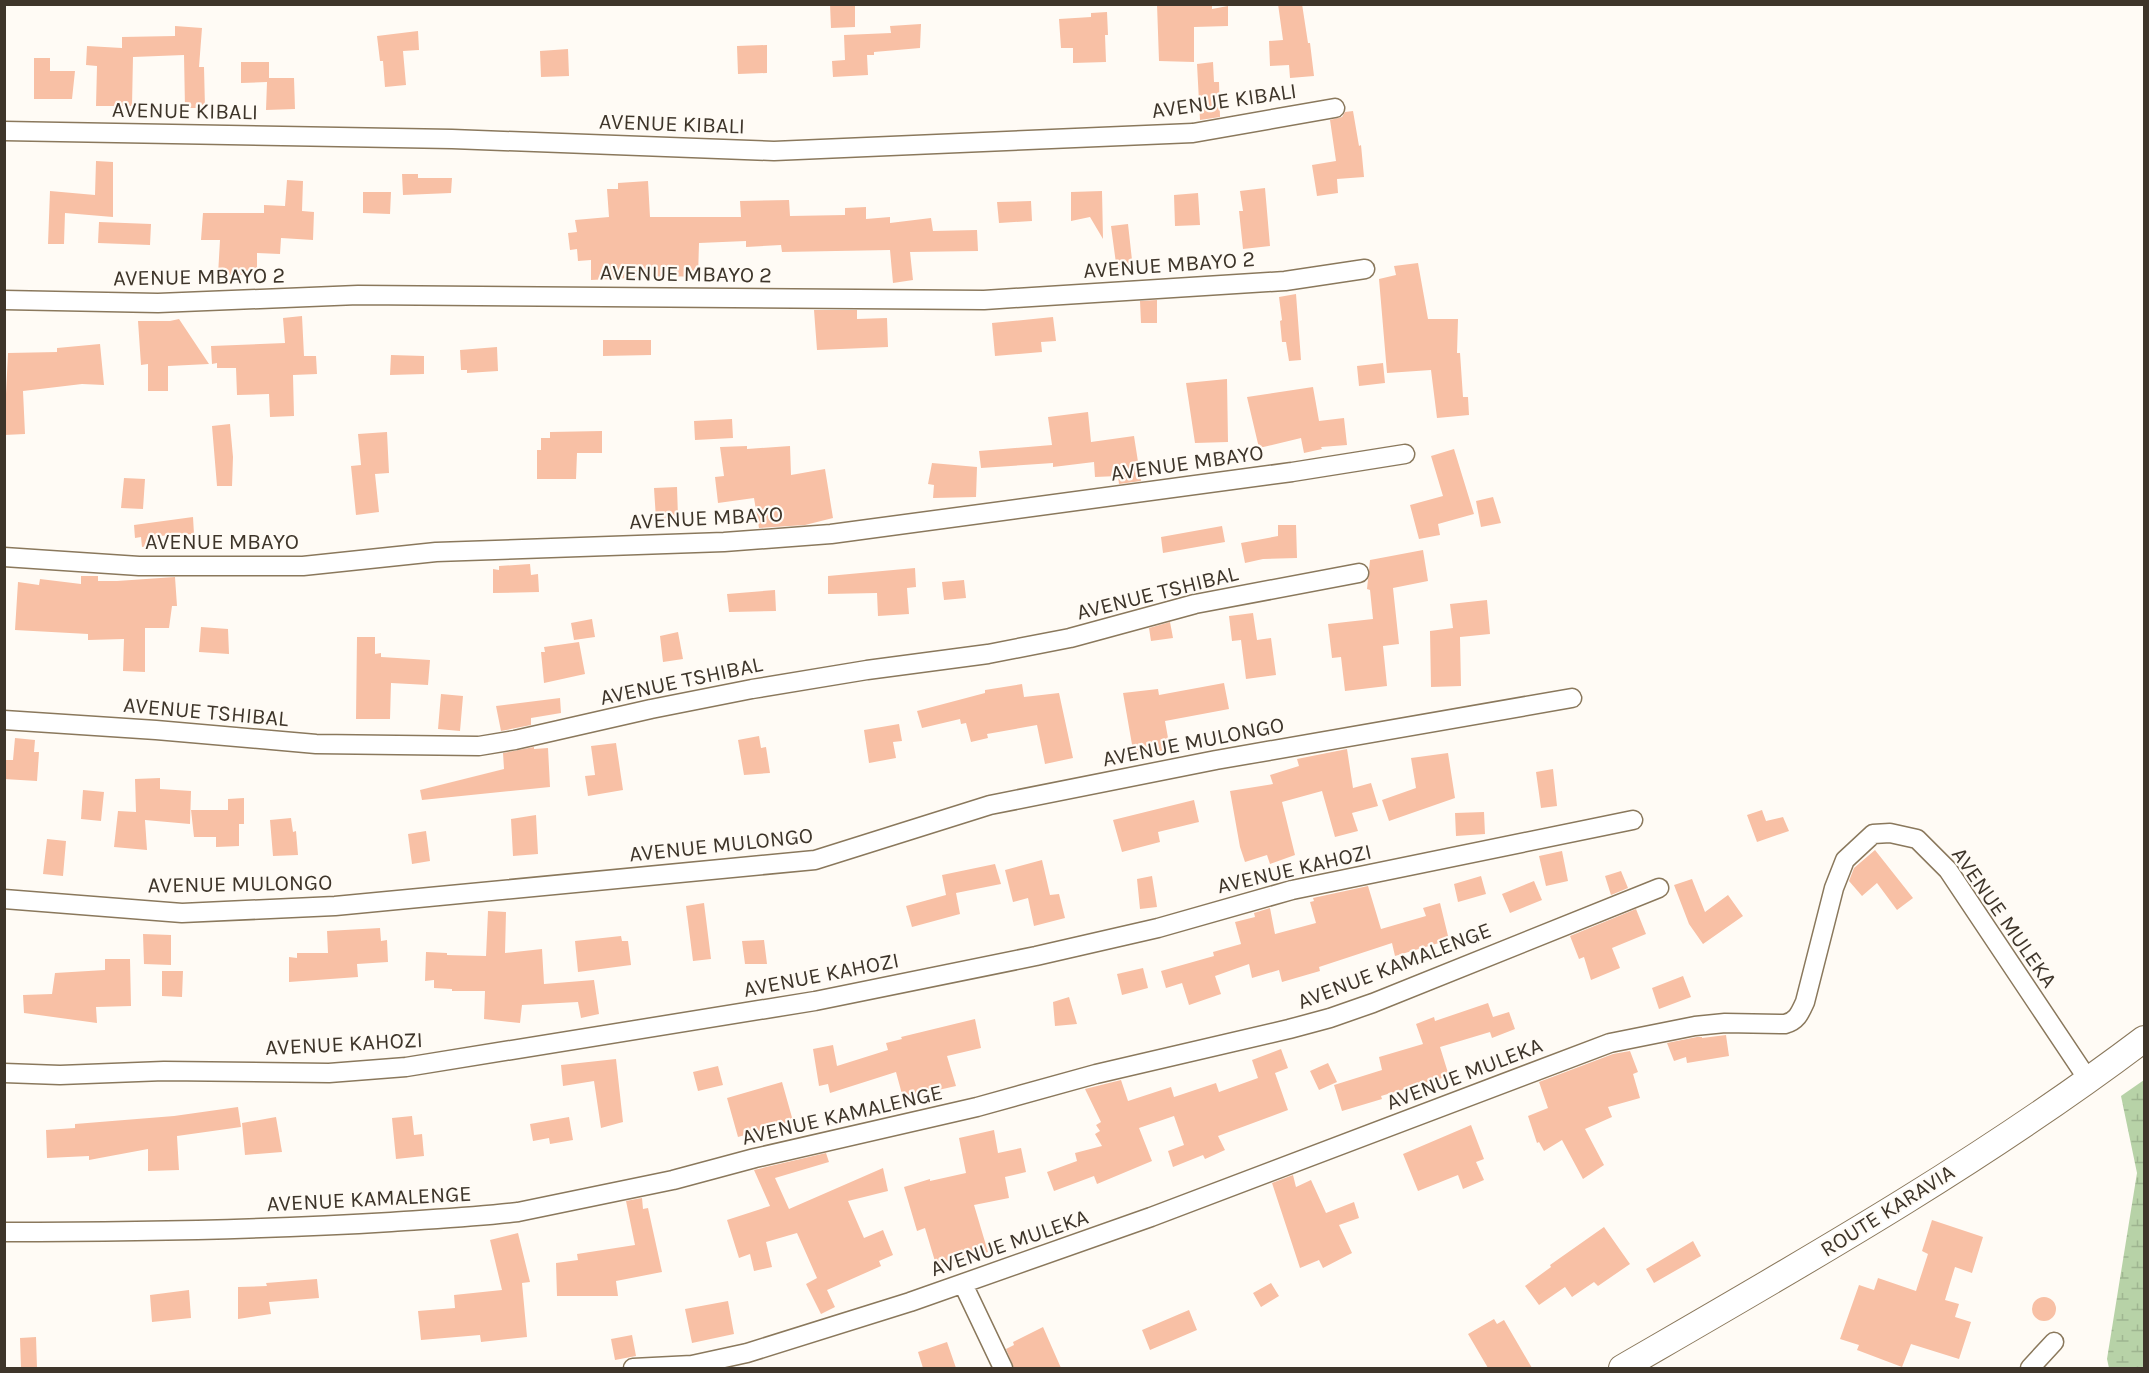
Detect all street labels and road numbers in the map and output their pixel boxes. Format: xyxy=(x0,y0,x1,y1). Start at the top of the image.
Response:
street label: AVENUE KIBALI xyxy=(1150,78,1298,124)
street label: AVENUE KIBALI xyxy=(112,97,258,125)
street label: AVENUE KIBALI xyxy=(599,108,745,140)
street label: AVENUE MBAYO 2 xyxy=(1082,246,1256,284)
street label: AVENUE MBAYO 2 xyxy=(600,260,772,288)
street label: AVENUE MBAYO 2 xyxy=(113,263,285,291)
street label: AVENUE MBAYO xyxy=(1109,439,1265,487)
street label: AVENUE MBAYO xyxy=(628,501,784,535)
street label: AVENUE MBAYO xyxy=(145,529,299,555)
street label: AVENUE TSHIBAL xyxy=(1074,560,1241,626)
street label: AVENUE TSHIBAL xyxy=(598,651,766,711)
street label: AVENUE TSHIBAL xyxy=(122,692,290,732)
street label: AVENUE MULONGO xyxy=(1100,712,1286,772)
street label: AVENUE MULONGO xyxy=(628,822,814,868)
street label: AVENUE KAHOZI xyxy=(1214,839,1374,899)
street label: AVENUE MULEKA xyxy=(1946,842,2062,993)
street label: AVENUE MULONGO xyxy=(147,869,333,899)
street label: AVENUE KAMALENGE xyxy=(1294,917,1495,1015)
street label: AVENUE KAHOZI xyxy=(741,947,901,1003)
street label: AVENUE KAHOZI xyxy=(265,1027,424,1061)
street label: AVENUE MULEKA xyxy=(1382,1032,1547,1116)
street label: AVENUE KAMALENGE xyxy=(739,1079,945,1151)
street label: ROUTE KARAVIA xyxy=(1816,1159,1960,1262)
street label: AVENUE KAMALENGE xyxy=(266,1181,472,1217)
street label: AVENUE MULEKA xyxy=(927,1204,1092,1282)

